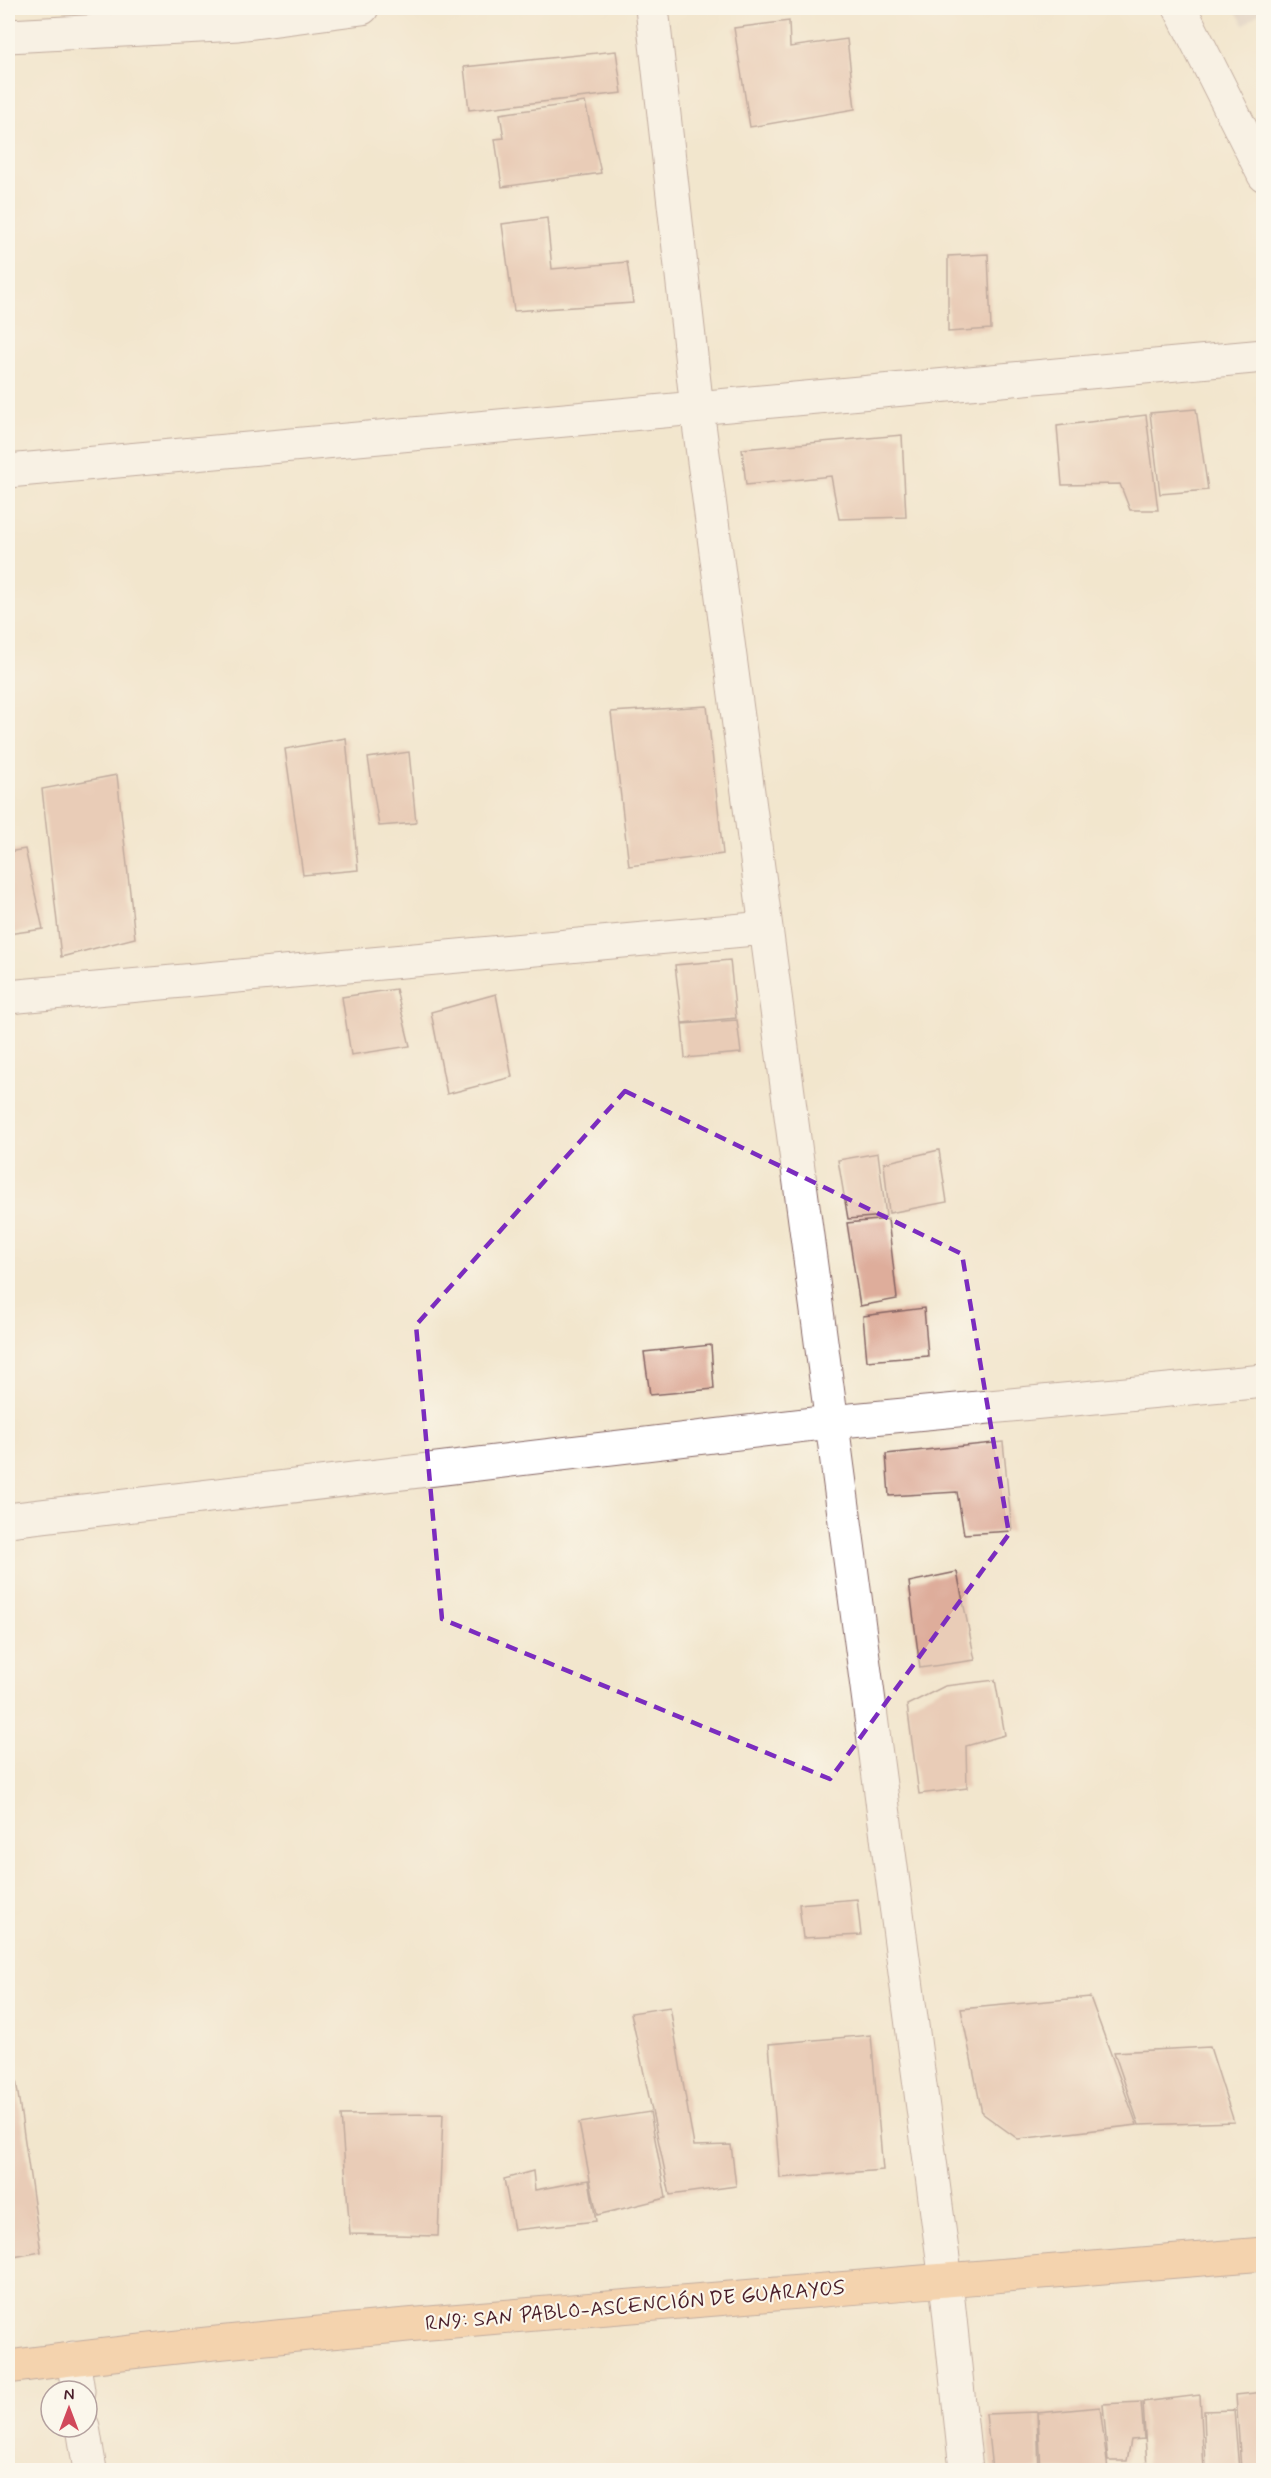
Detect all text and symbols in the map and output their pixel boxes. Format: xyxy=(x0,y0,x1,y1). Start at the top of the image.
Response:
street label: RN9: SAN PABLO-ASCENCIÓN DE GUARAYOS xyxy=(424,2274,846,2338)
north arrow xyxy=(39,2379,99,2439)
text: N xyxy=(64,2385,74,2406)

